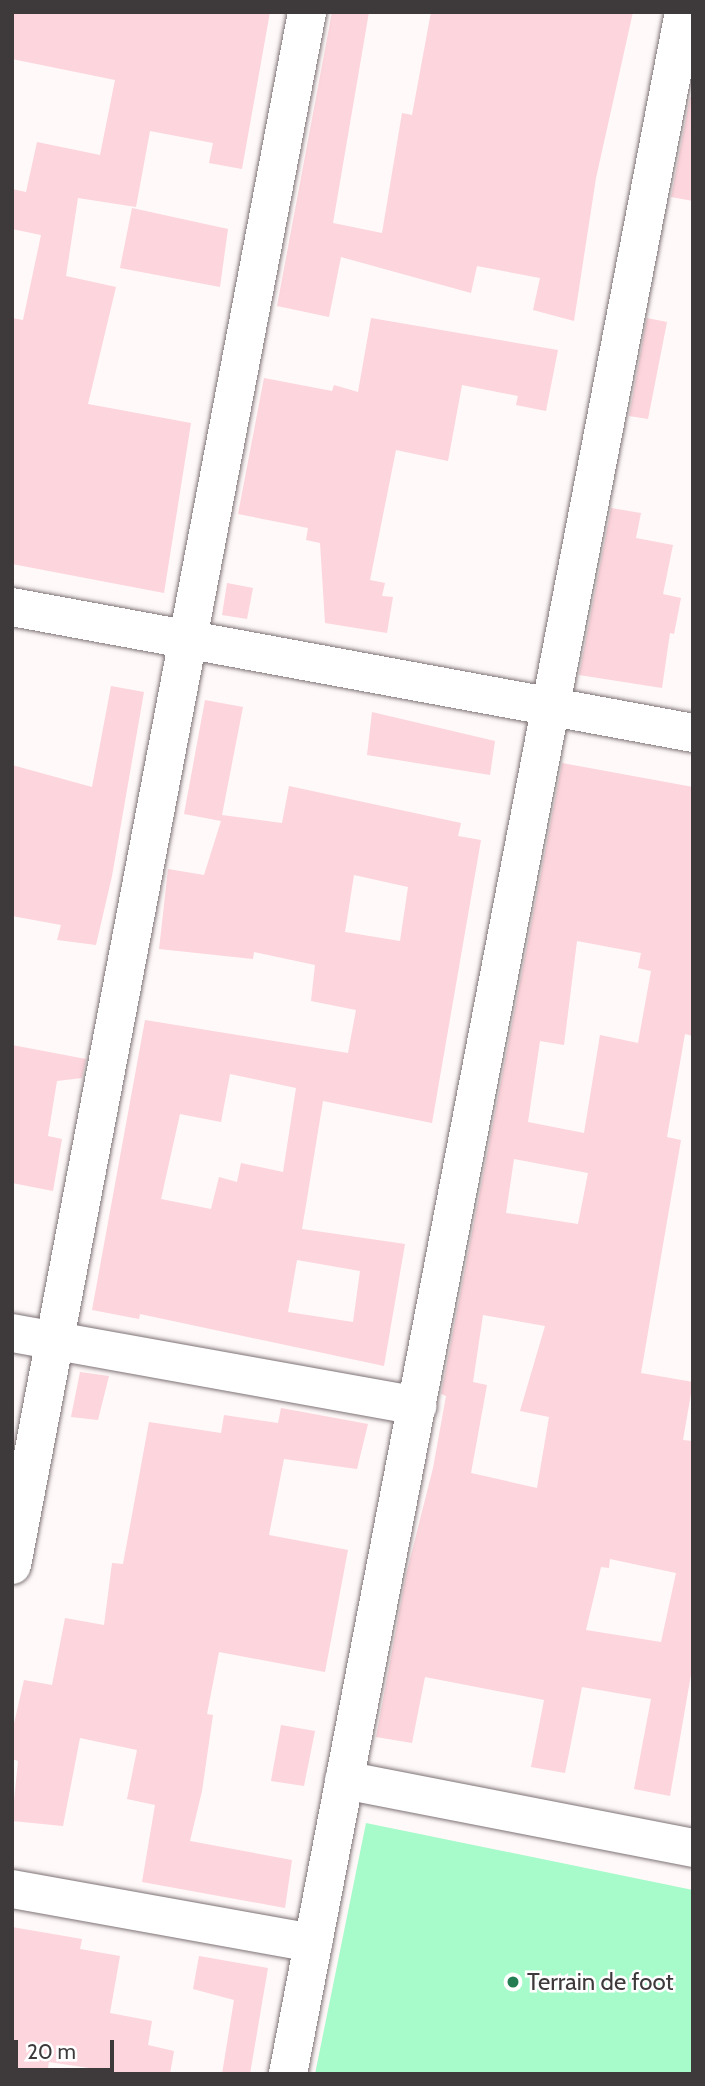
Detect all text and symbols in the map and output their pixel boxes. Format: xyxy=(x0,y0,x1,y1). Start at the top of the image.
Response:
place label: Terrain de foot xyxy=(527,1968,674,1996)
marker: Terrain de foot xyxy=(505,1974,521,1990)
scale bar xyxy=(18,2026,117,2070)
text: 20 m xyxy=(27,2039,76,2064)

